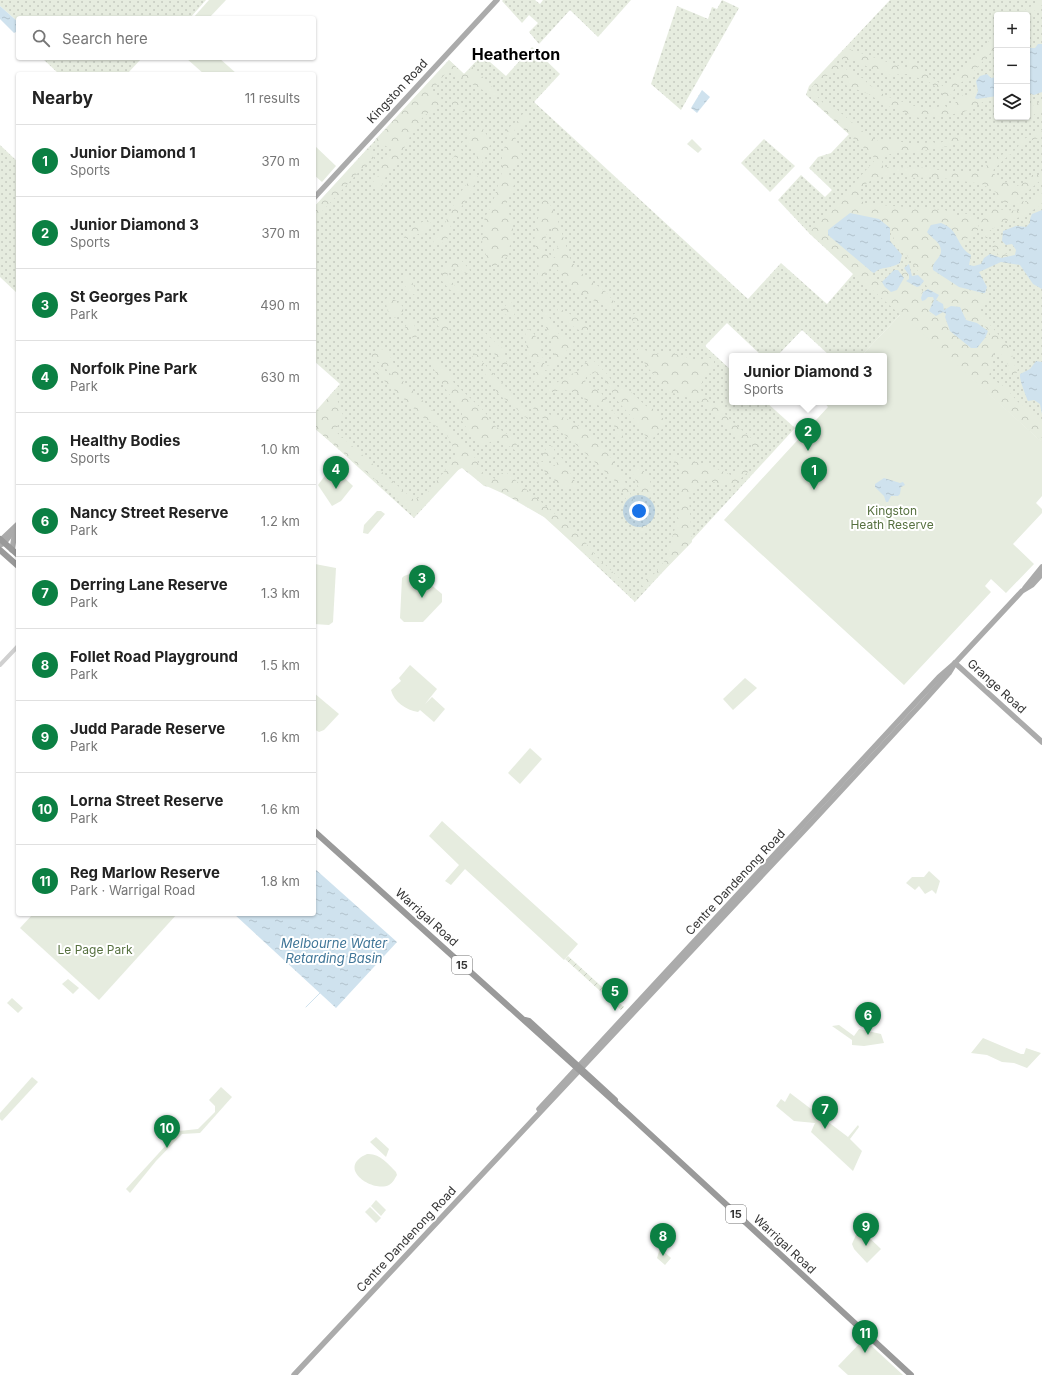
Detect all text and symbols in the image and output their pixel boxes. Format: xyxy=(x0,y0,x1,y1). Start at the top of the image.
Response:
map controls xyxy=(994,12,1030,120)
button: + xyxy=(994,12,1030,48)
search box xyxy=(16,16,316,60)
icon: search xyxy=(30,27,52,49)
text: Search here xyxy=(62,29,148,48)
district label: Heatherton xyxy=(472,44,560,64)
button: − xyxy=(994,48,1030,84)
street label: Kingston Road xyxy=(363,56,431,126)
button: layers xyxy=(994,84,1030,120)
text: Nearby xyxy=(32,88,93,108)
text: 11 results xyxy=(245,90,300,106)
text: Junior Diamond 1 xyxy=(70,143,196,162)
text: 1 xyxy=(42,153,48,169)
text: 370 m xyxy=(262,153,300,169)
text: Sports xyxy=(70,162,110,178)
text: Junior Diamond 3 xyxy=(70,215,199,234)
text: 2 xyxy=(41,225,49,241)
text: 370 m xyxy=(262,225,300,241)
text: Sports xyxy=(70,234,110,250)
text: St Georges Park xyxy=(70,287,188,306)
text: 3 xyxy=(41,297,49,313)
text: 490 m xyxy=(260,297,300,313)
text: Park xyxy=(70,306,98,322)
popup xyxy=(729,353,887,405)
text: Norfolk Pine Park xyxy=(70,359,197,378)
text: Junior Diamond 3 xyxy=(744,362,872,381)
text: 4 xyxy=(41,369,49,385)
text: 630 m xyxy=(261,369,300,385)
text: Park xyxy=(70,378,98,394)
text: Sports xyxy=(744,381,784,397)
pin: 2 xyxy=(795,418,821,451)
text: Healthy Bodies xyxy=(70,431,180,450)
text: 5 xyxy=(41,441,49,457)
text: 1.0 km xyxy=(261,441,300,457)
text: Sports xyxy=(70,450,110,466)
pin: 4 xyxy=(323,456,349,489)
pin: 1 xyxy=(801,457,827,490)
your location xyxy=(629,501,649,521)
text: Nancy Street Reserve xyxy=(70,503,229,522)
park label: Kingston Heath Reserve xyxy=(850,503,934,532)
text: 6 xyxy=(41,513,49,529)
text: 1.2 km xyxy=(261,513,300,529)
text: Park xyxy=(70,522,98,538)
pin: 3 xyxy=(409,565,435,598)
text: Derring Lane Reserve xyxy=(70,575,228,594)
text: 7 xyxy=(41,585,49,601)
text: 1.3 km xyxy=(261,585,300,601)
text: Park xyxy=(70,594,98,610)
text: Follet Road Playground xyxy=(70,647,238,666)
street label: Grange Road xyxy=(964,656,1030,716)
text: 8 xyxy=(41,657,49,673)
text: 1.5 km xyxy=(261,657,300,673)
text: Park xyxy=(70,666,98,682)
text: Judd Parade Reserve xyxy=(70,719,225,738)
text: 9 xyxy=(41,729,49,745)
text: 1.6 km xyxy=(261,729,300,745)
text: Park xyxy=(70,738,98,754)
text: Lorna Street Reserve xyxy=(70,791,223,810)
text: 10 xyxy=(38,801,52,817)
text: 1.6 km xyxy=(261,801,300,817)
text: Park xyxy=(70,810,98,826)
street label: Centre Dandenong Road xyxy=(682,826,788,938)
text: Reg Marlow Reserve xyxy=(70,863,220,882)
text: 11 xyxy=(39,873,51,889)
text: 1.8 km xyxy=(261,873,300,889)
text: Park · Warrigal Road xyxy=(70,882,195,898)
street label: Warrigal Road xyxy=(392,885,462,949)
water label: Melbourne Water Retarding Basin xyxy=(281,935,388,966)
park label: Le Page Park xyxy=(58,942,133,957)
road number: 15 xyxy=(452,956,472,974)
pin: 5 xyxy=(602,978,628,1011)
pin: 6 xyxy=(855,1002,881,1035)
pin: 7 xyxy=(812,1096,838,1129)
pin: 10 xyxy=(154,1115,180,1148)
street label: Centre Dandenong Road xyxy=(353,1183,459,1295)
road number: 15 xyxy=(726,1205,746,1223)
street label: Warrigal Road xyxy=(751,1211,819,1277)
pin: 9 xyxy=(853,1213,879,1246)
pin: 8 xyxy=(650,1223,676,1256)
pin: 11 xyxy=(852,1320,878,1353)

